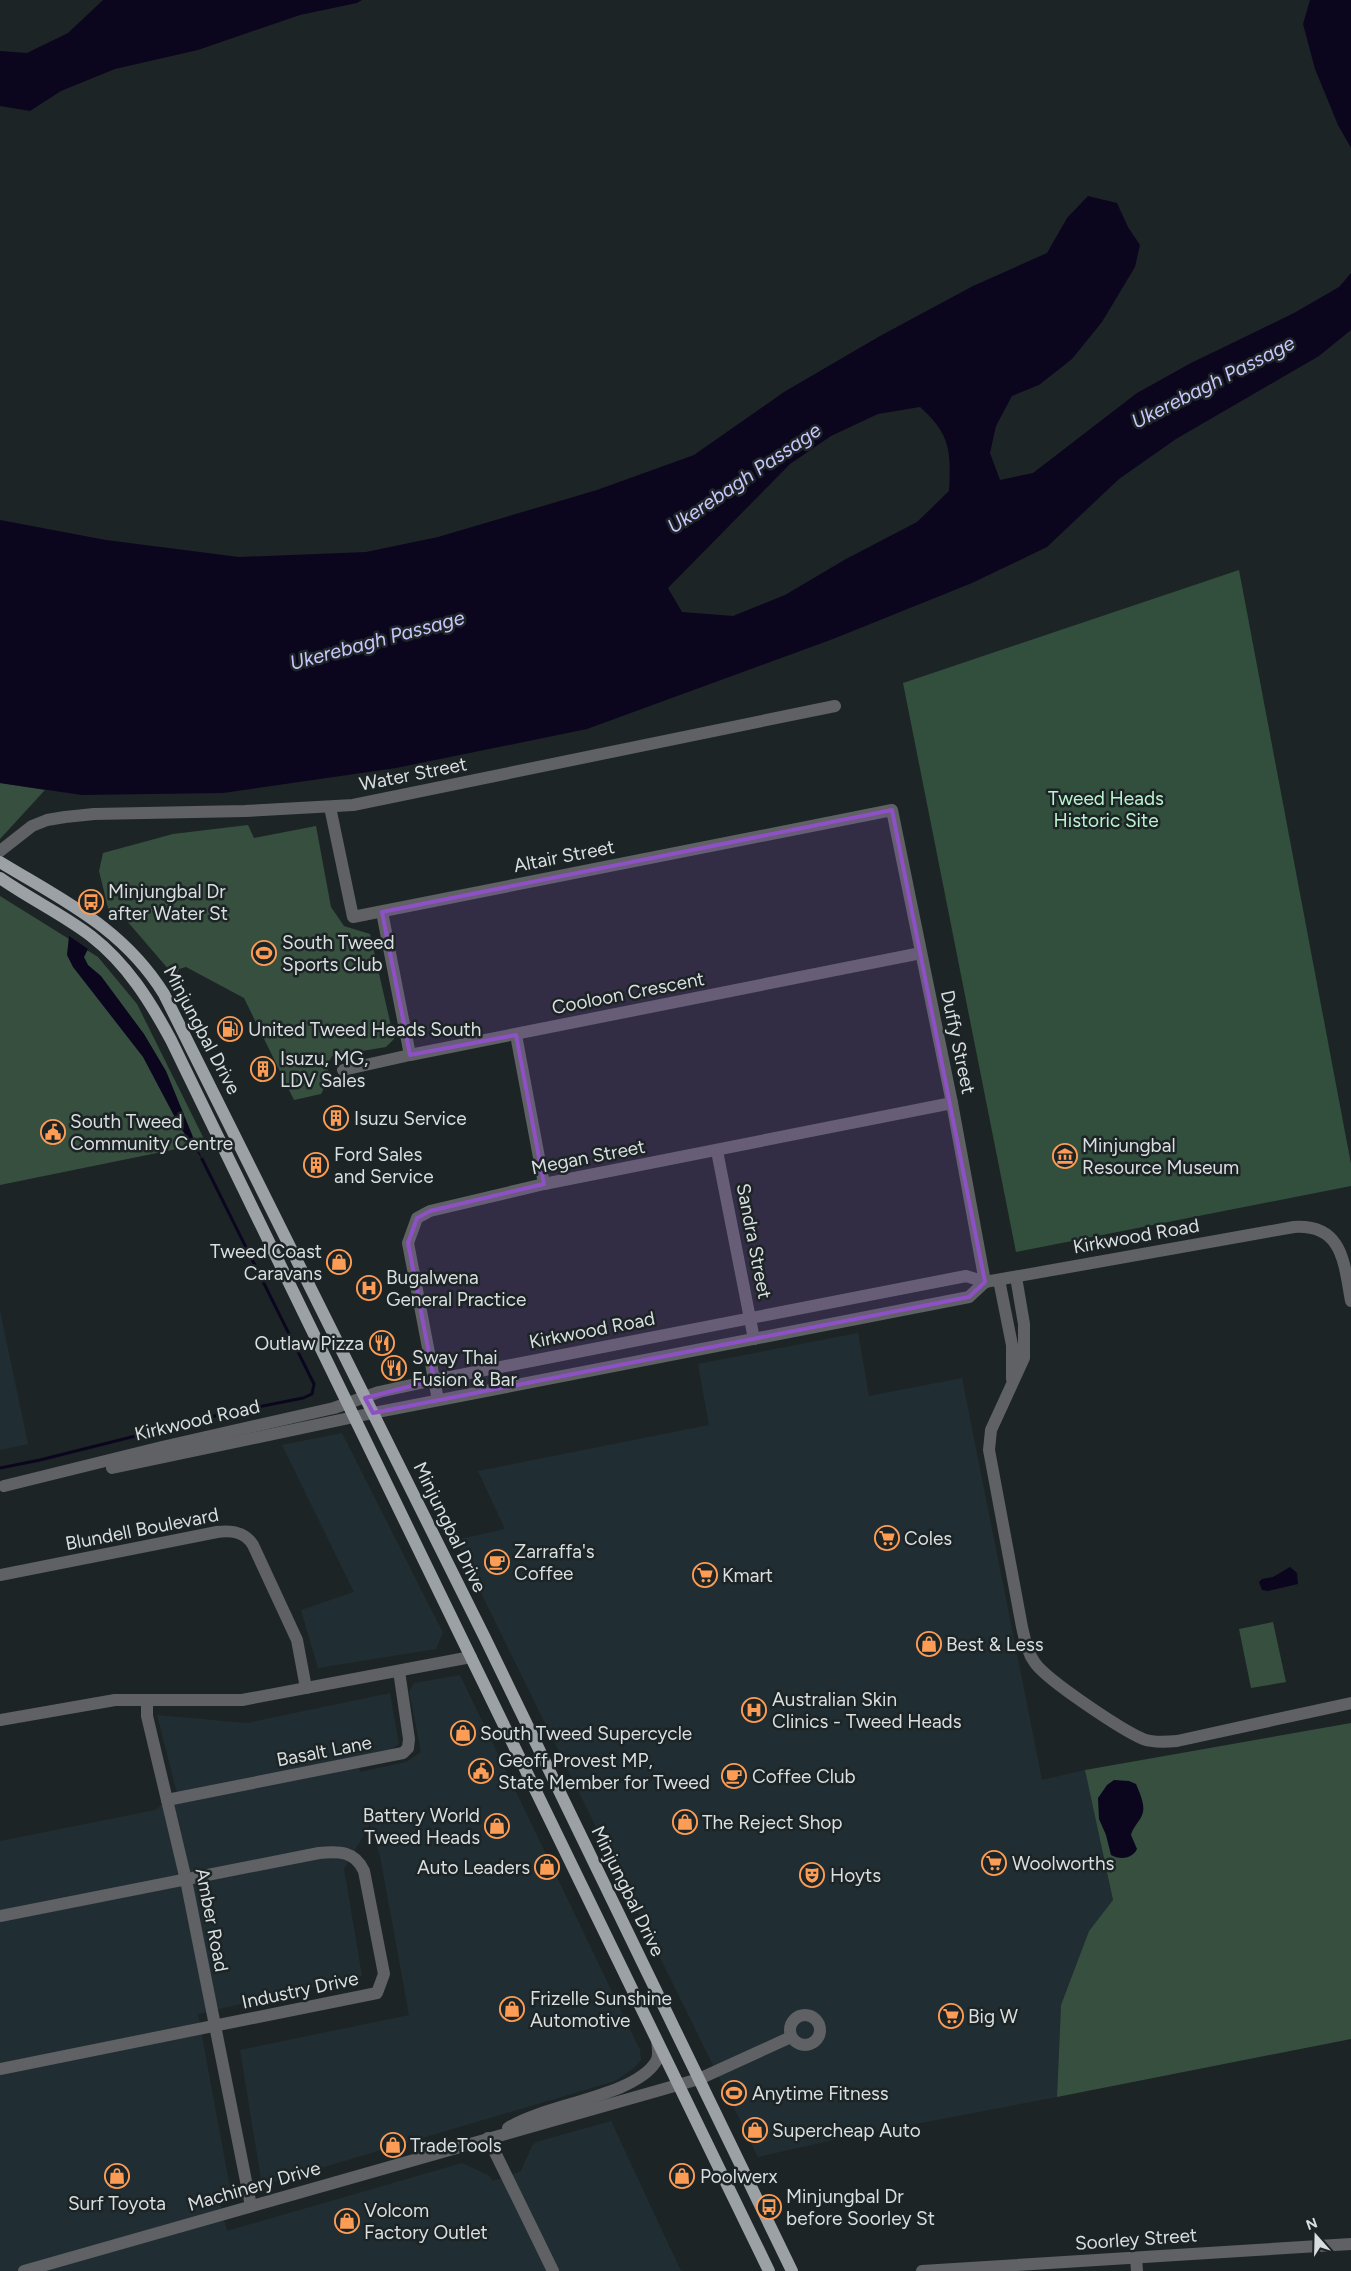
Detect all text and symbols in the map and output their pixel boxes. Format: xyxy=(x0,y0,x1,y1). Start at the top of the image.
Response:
water label: Ukerebagh Passage xyxy=(1127,330,1299,434)
water label: Ukerebagh Passage xyxy=(663,418,825,538)
water label: Ukerebagh Passage xyxy=(287,605,467,675)
street label: Water Street xyxy=(357,752,469,796)
park label: Tweed Heads Historic Site xyxy=(1048,787,1164,832)
street label: Altair Street xyxy=(511,835,617,877)
place label: Minjungbal Dr after Water St xyxy=(108,880,228,925)
bus stop icon: Minjungbal Dr after Water St xyxy=(78,889,104,915)
place label: South Tweed Sports Club xyxy=(282,931,395,976)
sports icon: South Tweed Sports Club xyxy=(251,940,277,966)
street label: Minjungbal Drive xyxy=(158,962,246,1098)
street label: Cooloon Crescent xyxy=(550,967,706,1019)
street label: Duffy Street xyxy=(936,988,980,1096)
fuel station icon: United Tweed Heads South xyxy=(217,1016,243,1042)
place label: United Tweed Heads South xyxy=(248,1018,481,1041)
place label: Isuzu, MG, LDV Sales xyxy=(280,1047,368,1092)
building icon: Isuzu, MG, LDV Sales xyxy=(250,1056,276,1082)
building icon: Isuzu Service xyxy=(323,1105,349,1131)
place label: Isuzu Service xyxy=(354,1107,467,1130)
place label: South Tweed Community Centre xyxy=(70,1110,233,1155)
public building icon: South Tweed Community Centre xyxy=(40,1119,66,1145)
place label: Minjungbal Resource Museum xyxy=(1082,1134,1239,1179)
street label: Megan Street xyxy=(529,1135,647,1179)
place label: Ford Sales and Service xyxy=(334,1143,434,1188)
museum icon: Minjungbal Resource Museum xyxy=(1052,1143,1078,1169)
building icon: Ford Sales and Service xyxy=(303,1152,329,1178)
street label: Sandra Street xyxy=(732,1181,776,1301)
street label: Kirkwood Road xyxy=(1071,1214,1201,1258)
place label: Tweed Coast Caravans xyxy=(210,1240,322,1285)
shop icon: Tweed Coast Caravans xyxy=(326,1249,352,1275)
place label: Bugalwena General Practice xyxy=(386,1266,526,1311)
hospital icon: Bugalwena General Practice xyxy=(356,1275,382,1301)
street label: Kirkwood Road xyxy=(527,1307,657,1353)
restaurant icon: Outlaw Pizza xyxy=(369,1330,395,1356)
place label: Outlaw Pizza xyxy=(254,1332,364,1355)
place label: Sway Thai Fusion & Bar xyxy=(412,1346,518,1391)
restaurant icon: Sway Thai Fusion & Bar xyxy=(381,1355,407,1381)
street label: Kirkwood Road xyxy=(132,1394,262,1446)
street label: Minjungbal Drive xyxy=(408,1458,492,1596)
street label: Blundell Boulevard xyxy=(63,1503,221,1555)
supermarket icon: Coles xyxy=(874,1525,900,1551)
place label: Coles xyxy=(904,1527,952,1550)
place label: Zarraffa's Coffee xyxy=(514,1540,595,1585)
cafe icon: Zarraffa's Coffee xyxy=(484,1549,510,1575)
supermarket icon: Kmart xyxy=(692,1562,718,1588)
place label: Kmart xyxy=(722,1564,773,1587)
shop icon: Best & Less xyxy=(916,1631,942,1657)
place label: Best & Less xyxy=(946,1633,1044,1656)
place label: Australian Skin Clinics - Tweed Heads xyxy=(772,1688,962,1733)
hospital icon: Australian Skin Clinics - Tweed Heads xyxy=(741,1697,767,1723)
shop icon: South Tweed Supercycle xyxy=(450,1720,476,1746)
place label: South Tweed Supercycle xyxy=(480,1722,692,1745)
street label: Basalt Lane xyxy=(274,1731,374,1771)
place label: Geoff Provest MP, State Member for Tweed xyxy=(498,1749,710,1794)
public building icon: Geoff Provest MP, State Member for Tweed xyxy=(468,1758,494,1784)
cafe icon: Coffee Club xyxy=(721,1763,747,1789)
place label: Coffee Club xyxy=(752,1765,856,1788)
place label: Battery World Tweed Heads xyxy=(363,1804,480,1849)
shop icon: The Reject Shop xyxy=(672,1809,698,1835)
place label: The Reject Shop xyxy=(702,1811,843,1834)
shop icon: Battery World Tweed Heads xyxy=(484,1813,510,1839)
street label: Minjungbal Drive xyxy=(586,1822,670,1960)
supermarket icon: Woolworths xyxy=(981,1850,1007,1876)
place label: Woolworths xyxy=(1012,1852,1115,1875)
shop icon: Auto Leaders xyxy=(534,1854,560,1880)
place label: Auto Leaders xyxy=(417,1856,530,1879)
theatre icon: Hoyts xyxy=(799,1862,825,1888)
place label: Hoyts xyxy=(830,1864,881,1887)
street label: Amber Road xyxy=(191,1866,233,1974)
street label: Industry Drive xyxy=(240,1966,360,2014)
place label: Frizelle Sunshine Automotive xyxy=(530,1987,672,2032)
shop icon: Frizelle Sunshine Automotive xyxy=(499,1996,525,2022)
supermarket icon: Big W xyxy=(938,2003,964,2029)
place label: Big W xyxy=(968,2005,1019,2028)
sports icon: Anytime Fitness xyxy=(721,2080,747,2106)
place label: Anytime Fitness xyxy=(752,2082,889,2105)
shop icon: Supercheap Auto xyxy=(742,2117,768,2143)
place label: Supercheap Auto xyxy=(772,2119,921,2142)
shop icon: TradeTools xyxy=(380,2132,406,2158)
place label: TradeTools xyxy=(410,2134,502,2157)
street label: Machinery Drive xyxy=(185,2156,323,2216)
shop icon: Surf Toyota xyxy=(104,2163,130,2189)
shop icon: Poolwerx xyxy=(669,2163,695,2189)
place label: Poolwerx xyxy=(700,2165,778,2188)
place label: Minjungbal Dr before Soorley St xyxy=(786,2185,935,2230)
place label: Surf Toyota xyxy=(68,2192,166,2215)
bus stop icon: Minjungbal Dr before Soorley St xyxy=(756,2194,782,2220)
place label: Volcom Factory Outlet xyxy=(364,2199,488,2244)
shop icon: Volcom Factory Outlet xyxy=(334,2208,360,2234)
north arrow xyxy=(1291,2211,1341,2261)
text: N xyxy=(1304,2214,1320,2234)
street label: Soorley Street xyxy=(1074,2223,1198,2255)

